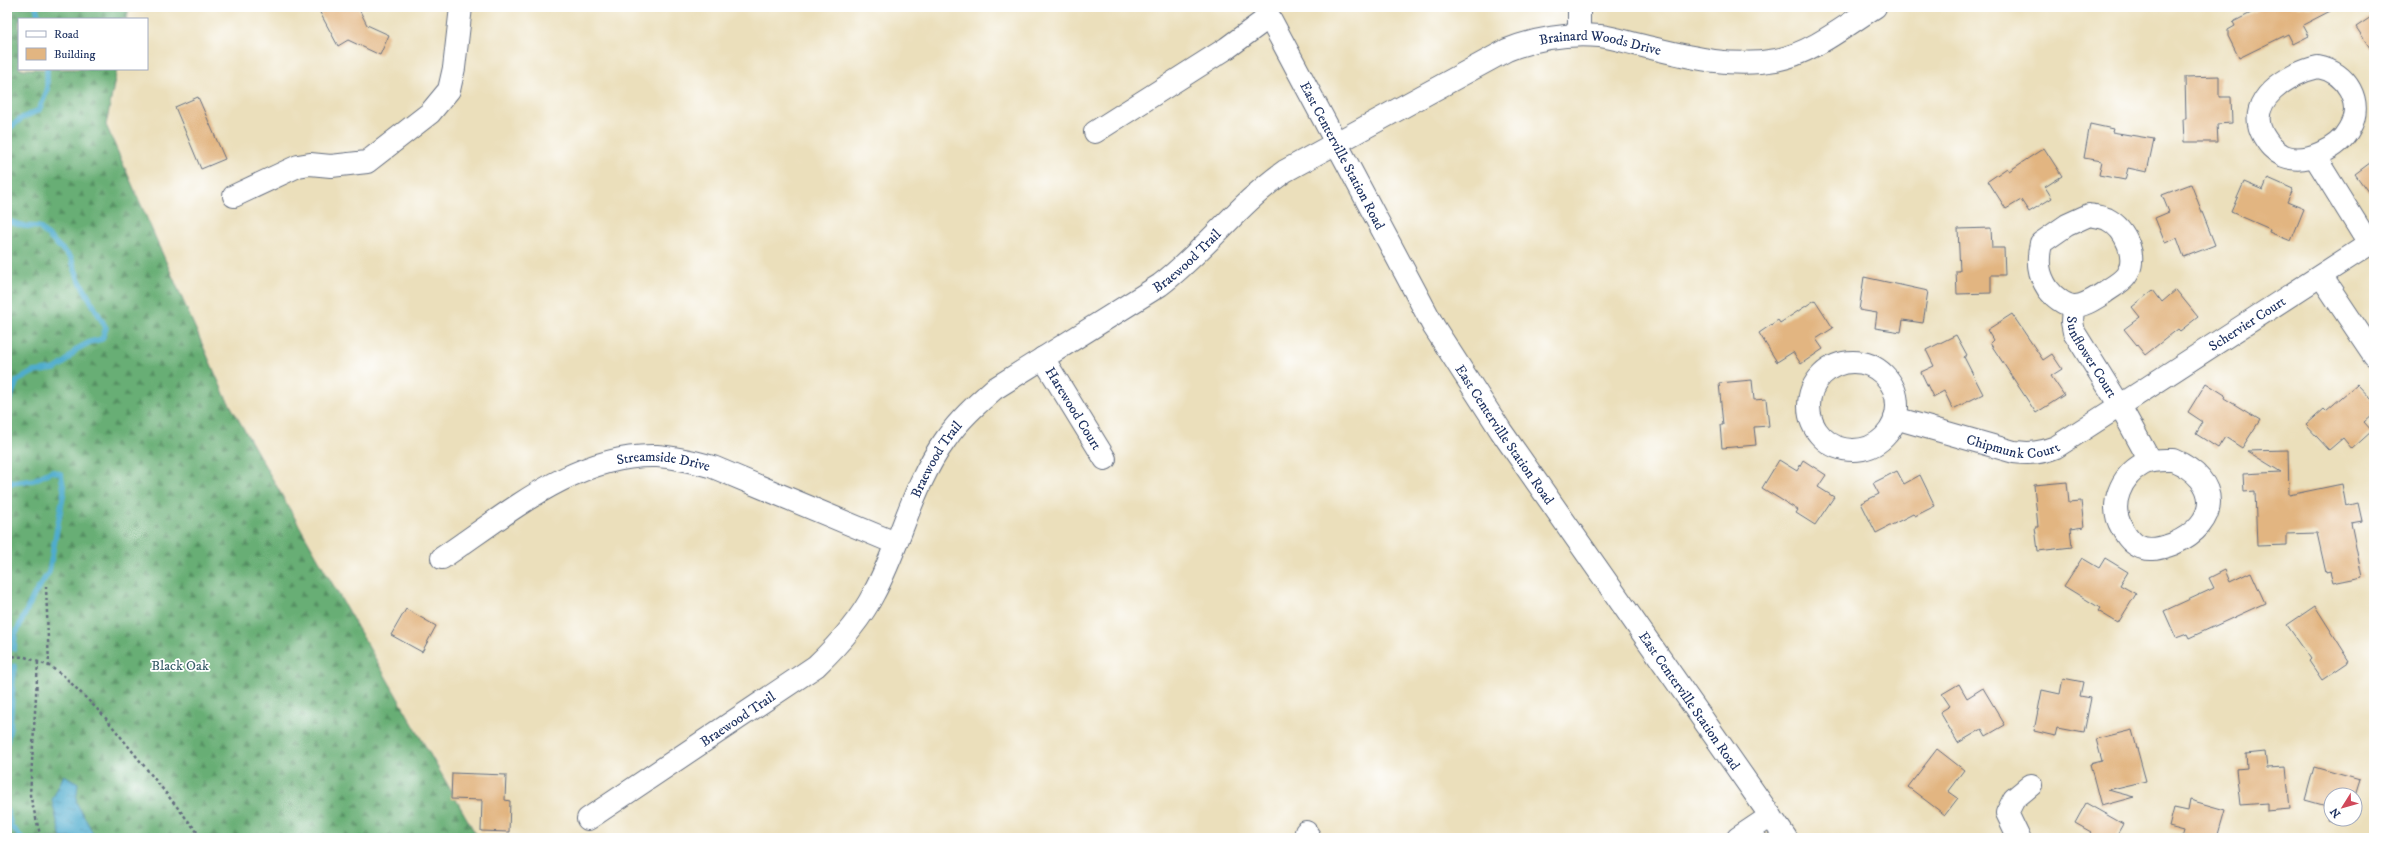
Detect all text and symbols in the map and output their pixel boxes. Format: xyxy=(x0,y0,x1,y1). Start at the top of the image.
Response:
legend xyxy=(18,18,148,70)
text: Road xyxy=(54,27,79,42)
street label: Brainard Woods Drive xyxy=(1538,27,1663,60)
text: Building xyxy=(54,47,95,62)
street label: East Centerville Station Road xyxy=(1295,79,1389,233)
street label: Braewood Trail xyxy=(1150,225,1226,297)
street label: Schervier Court xyxy=(2205,292,2290,356)
street label: Sunflower Court xyxy=(2062,315,2121,402)
street label: East Centerville Station Road xyxy=(1451,361,1558,508)
street label: Harewood Court xyxy=(1041,364,1106,454)
street label: Braewood Trail xyxy=(907,417,967,501)
street label: Chipmunk Court xyxy=(1964,431,2064,463)
street label: Streamside Drive xyxy=(615,448,712,476)
street label: East Centerville Station Road xyxy=(1634,628,1744,774)
park label: Black Oak xyxy=(151,657,209,675)
street label: Braewood Trail xyxy=(697,688,780,751)
north arrow xyxy=(2323,787,2363,827)
text: N xyxy=(2328,805,2344,820)

